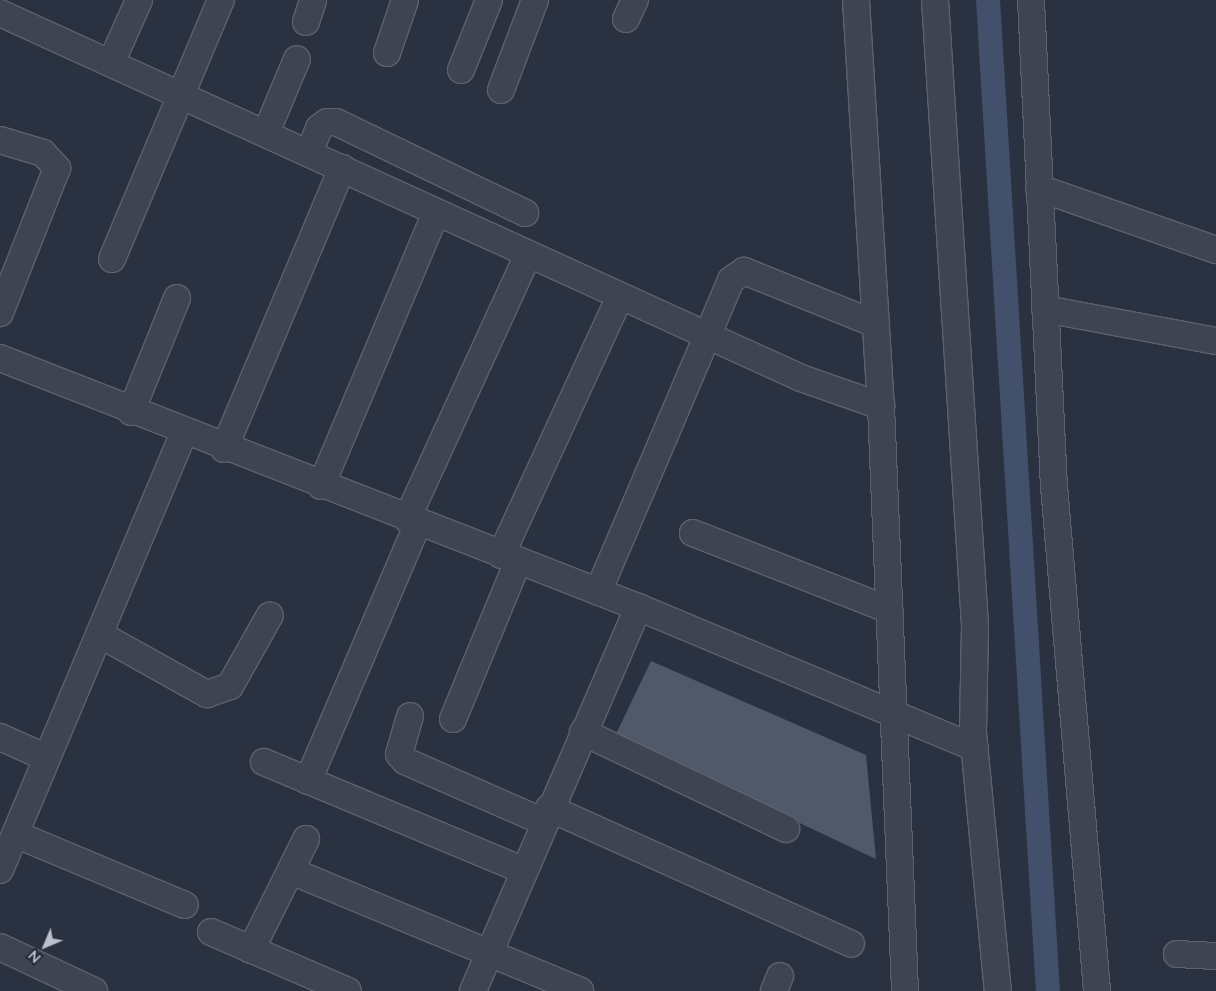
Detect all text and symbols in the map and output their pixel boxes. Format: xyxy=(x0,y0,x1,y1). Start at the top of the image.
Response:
north arrow xyxy=(20,921,70,971)
text: N xyxy=(24,947,44,967)

